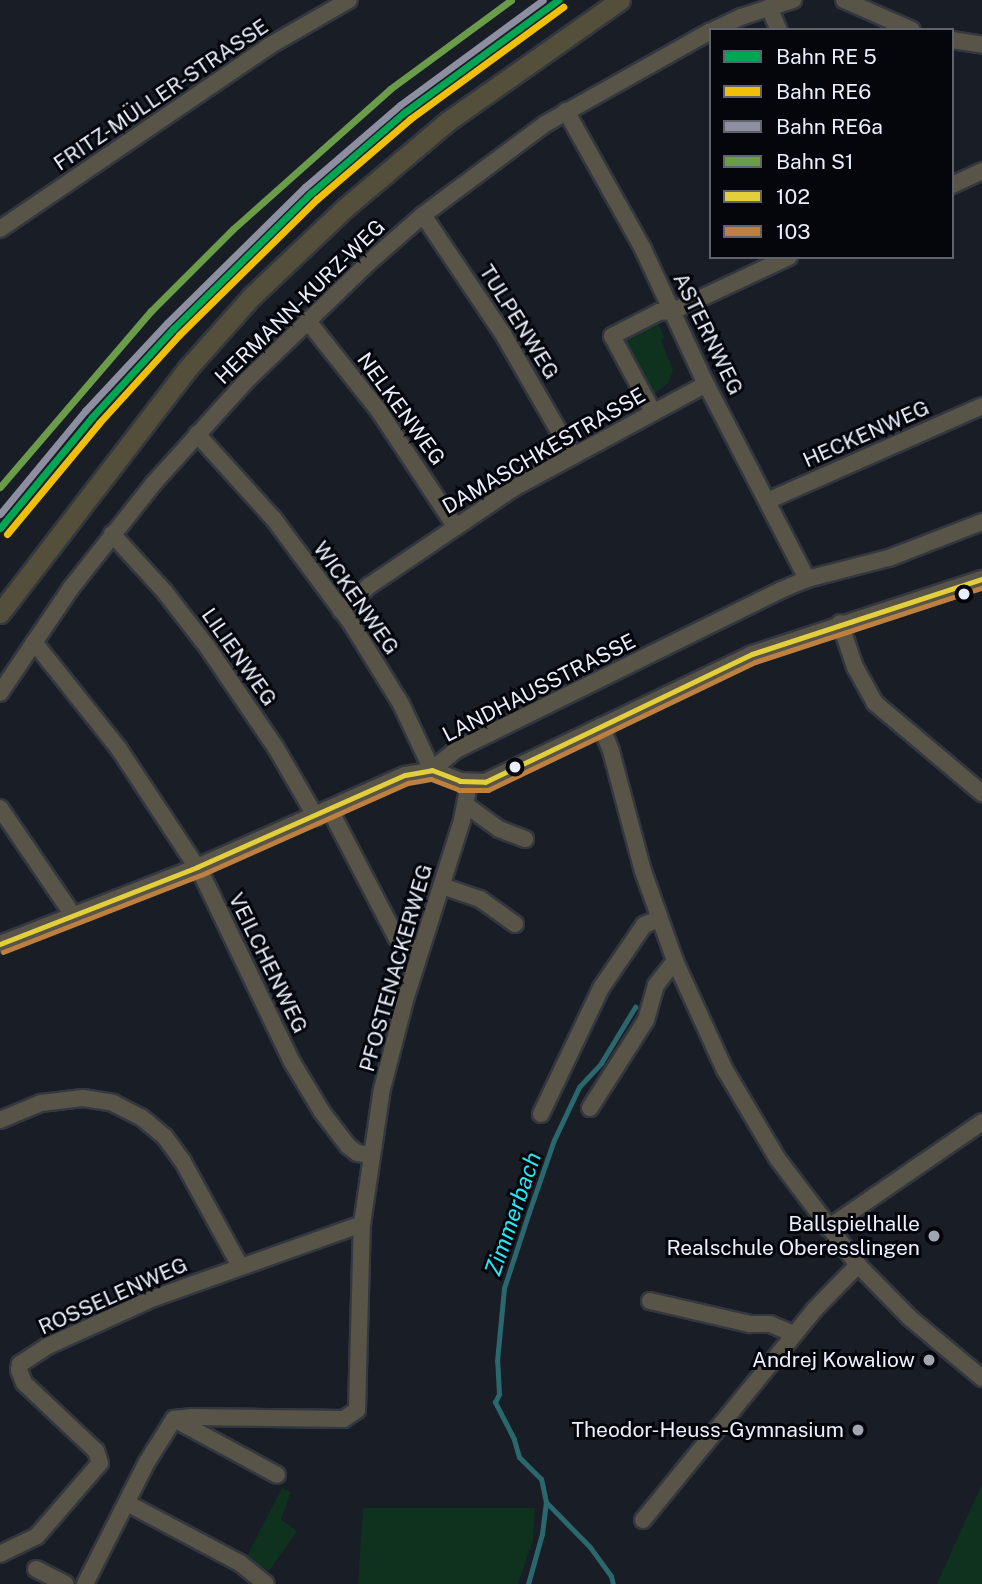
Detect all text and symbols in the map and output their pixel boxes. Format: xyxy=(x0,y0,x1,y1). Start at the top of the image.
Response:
street label: FRITZ-MÜLLER-STRASSE xyxy=(49,14,273,176)
legend xyxy=(709,28,954,259)
text: Bahn RE 5 xyxy=(776,44,877,69)
text: Bahn RE6 xyxy=(776,79,871,104)
text: Bahn RE6a xyxy=(776,114,883,139)
text: Bahn S1 xyxy=(776,149,854,174)
text: 102 xyxy=(776,184,810,209)
street label: HERMANN-KURZ-WEG xyxy=(210,214,390,390)
text: 103 xyxy=(776,219,811,244)
street label: TULPENWEG xyxy=(474,260,564,384)
street label: ASTERNWEG xyxy=(668,269,748,399)
street label: NELKENWEG xyxy=(352,348,450,470)
street label: DAMASCHKESTRASSE xyxy=(438,383,650,519)
street label: HECKENWEG xyxy=(799,395,933,473)
street label: WICKENWEG xyxy=(308,537,404,659)
unlabelled marker xyxy=(957,587,971,601)
street label: LILIENWEG xyxy=(196,603,282,711)
street label: LANDHAUSSTRASSE xyxy=(438,628,640,748)
unlabelled marker xyxy=(508,760,522,774)
street label: PFOSTENACKERWEG xyxy=(354,861,438,1075)
street label: VEILCHENWEG xyxy=(223,889,313,1037)
water label: Zimmerbach xyxy=(479,1148,547,1280)
place label: Ballspielhalle Realschule Oberesslingen xyxy=(666,1211,920,1261)
marker: Ballspielhalle Realschule Oberesslingen xyxy=(926,1228,942,1244)
street label: ROSSELENWEG xyxy=(35,1252,191,1340)
place label: Andrej Kowaliow xyxy=(752,1347,915,1373)
marker: Andrej Kowaliow xyxy=(921,1352,937,1368)
place label: Theodor-Heuss-Gymnasium xyxy=(572,1417,844,1443)
marker: Theodor-Heuss-Gymnasium xyxy=(850,1422,866,1438)

